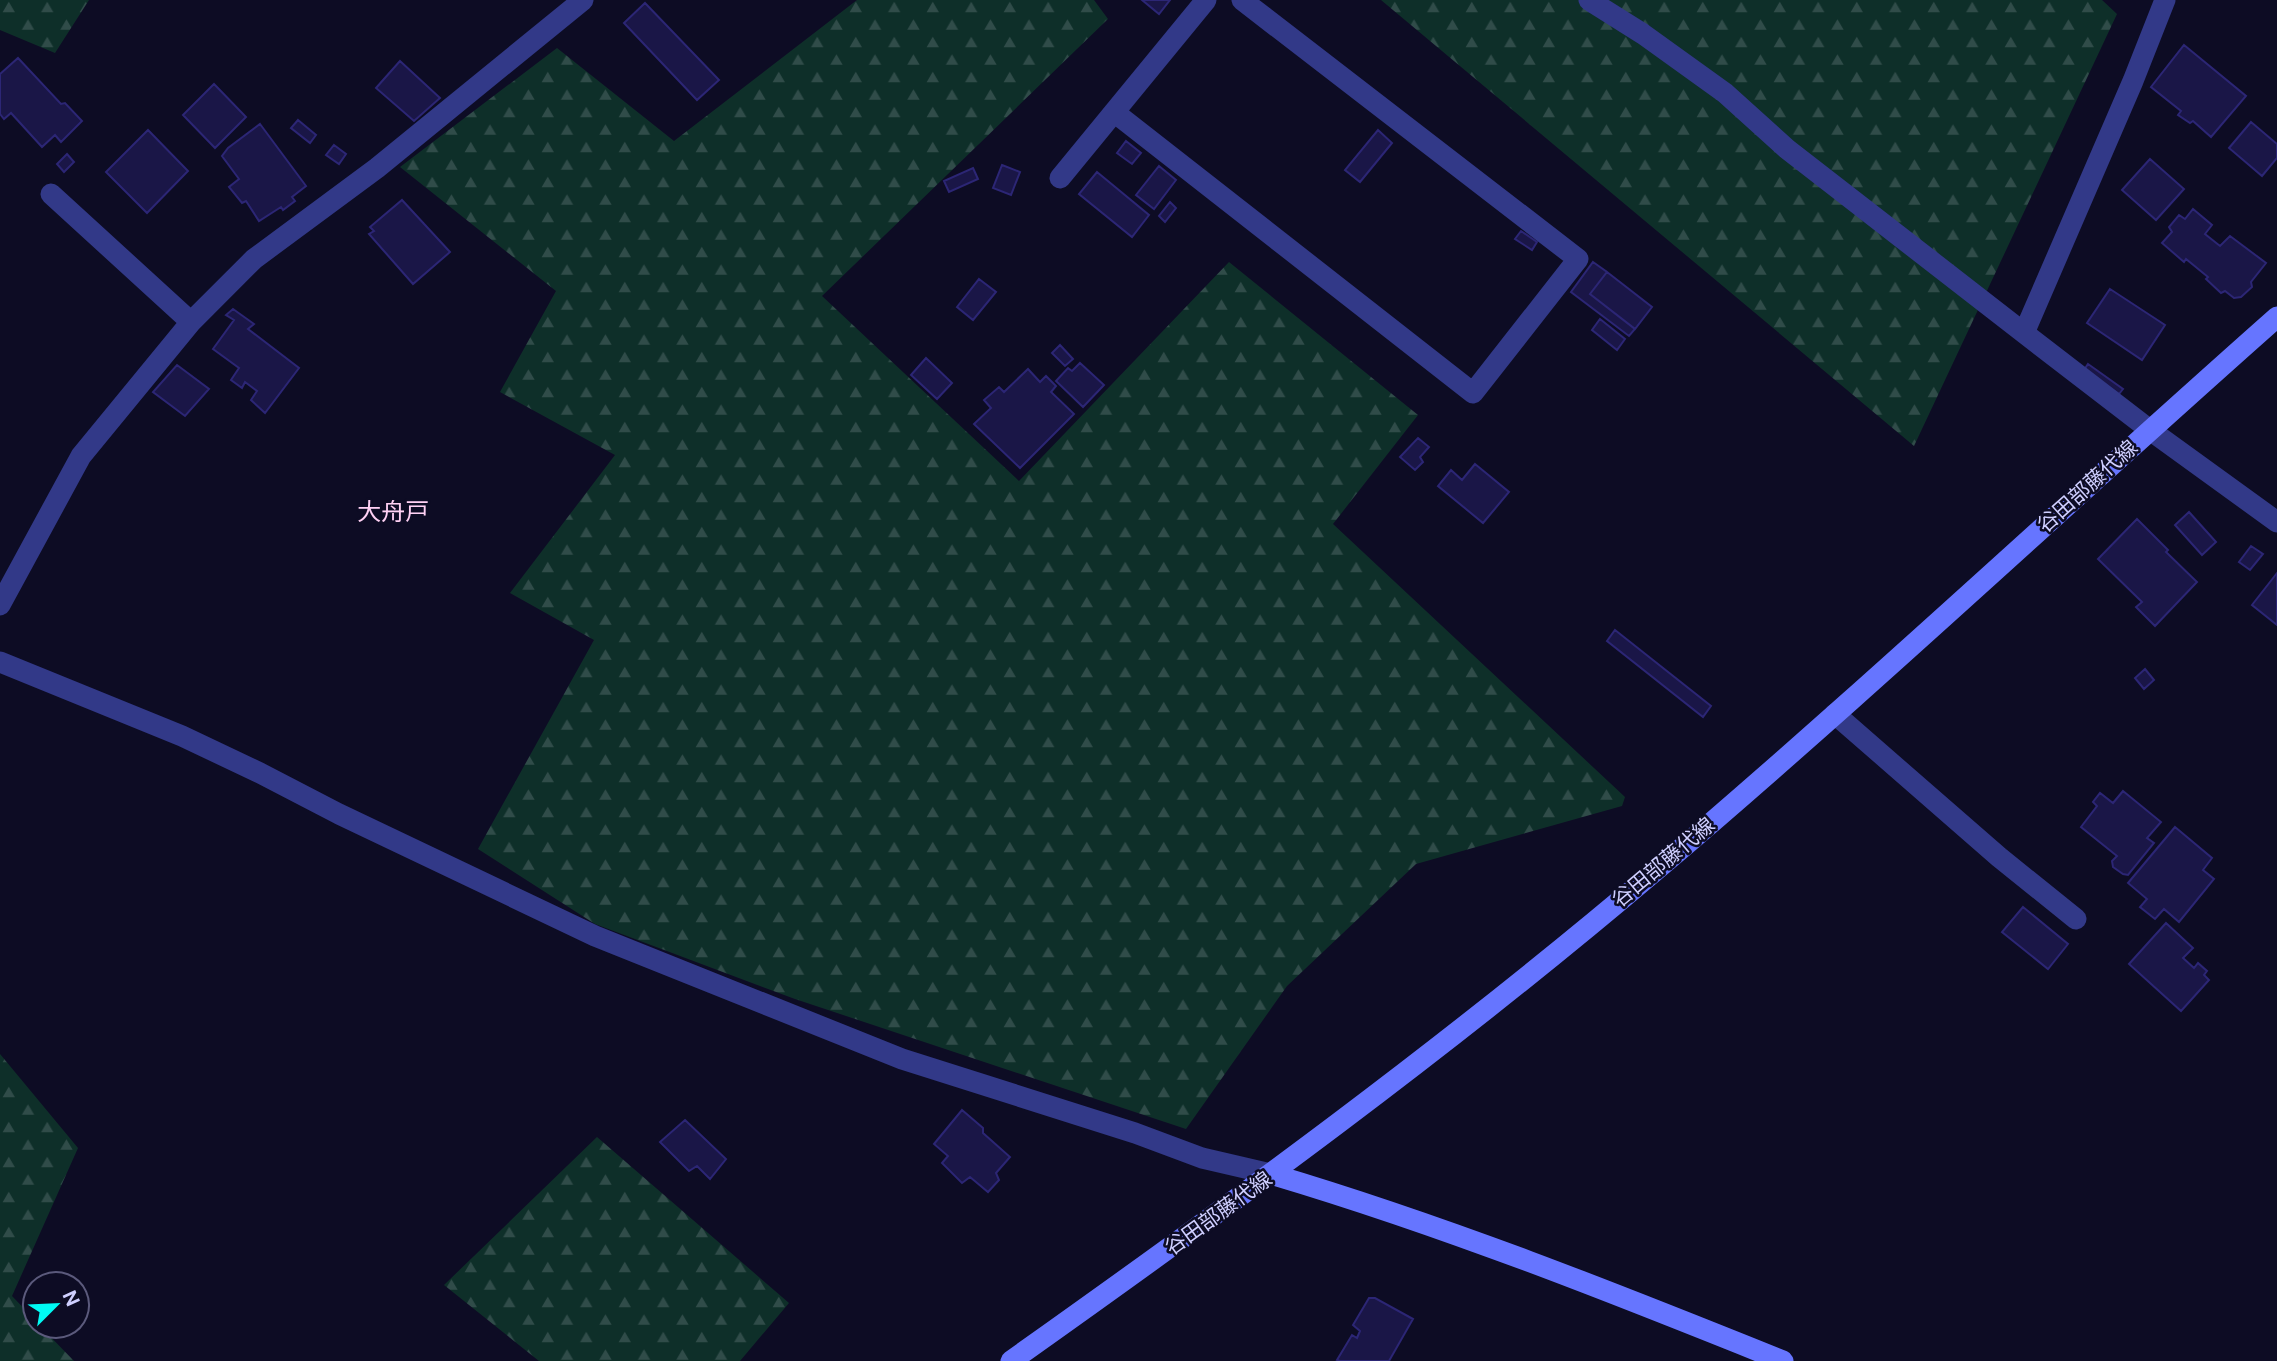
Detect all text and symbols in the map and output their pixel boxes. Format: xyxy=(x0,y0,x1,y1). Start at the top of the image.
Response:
street label: 谷田部藤代線 xyxy=(2032,435,2142,537)
district label: 大舟戸 xyxy=(357,497,429,525)
street label: 谷田部藤代線 xyxy=(1607,812,1719,912)
street label: 谷田部藤代線 xyxy=(1160,1166,1276,1260)
north arrow xyxy=(21,1270,91,1340)
text: N xyxy=(58,1287,85,1309)

